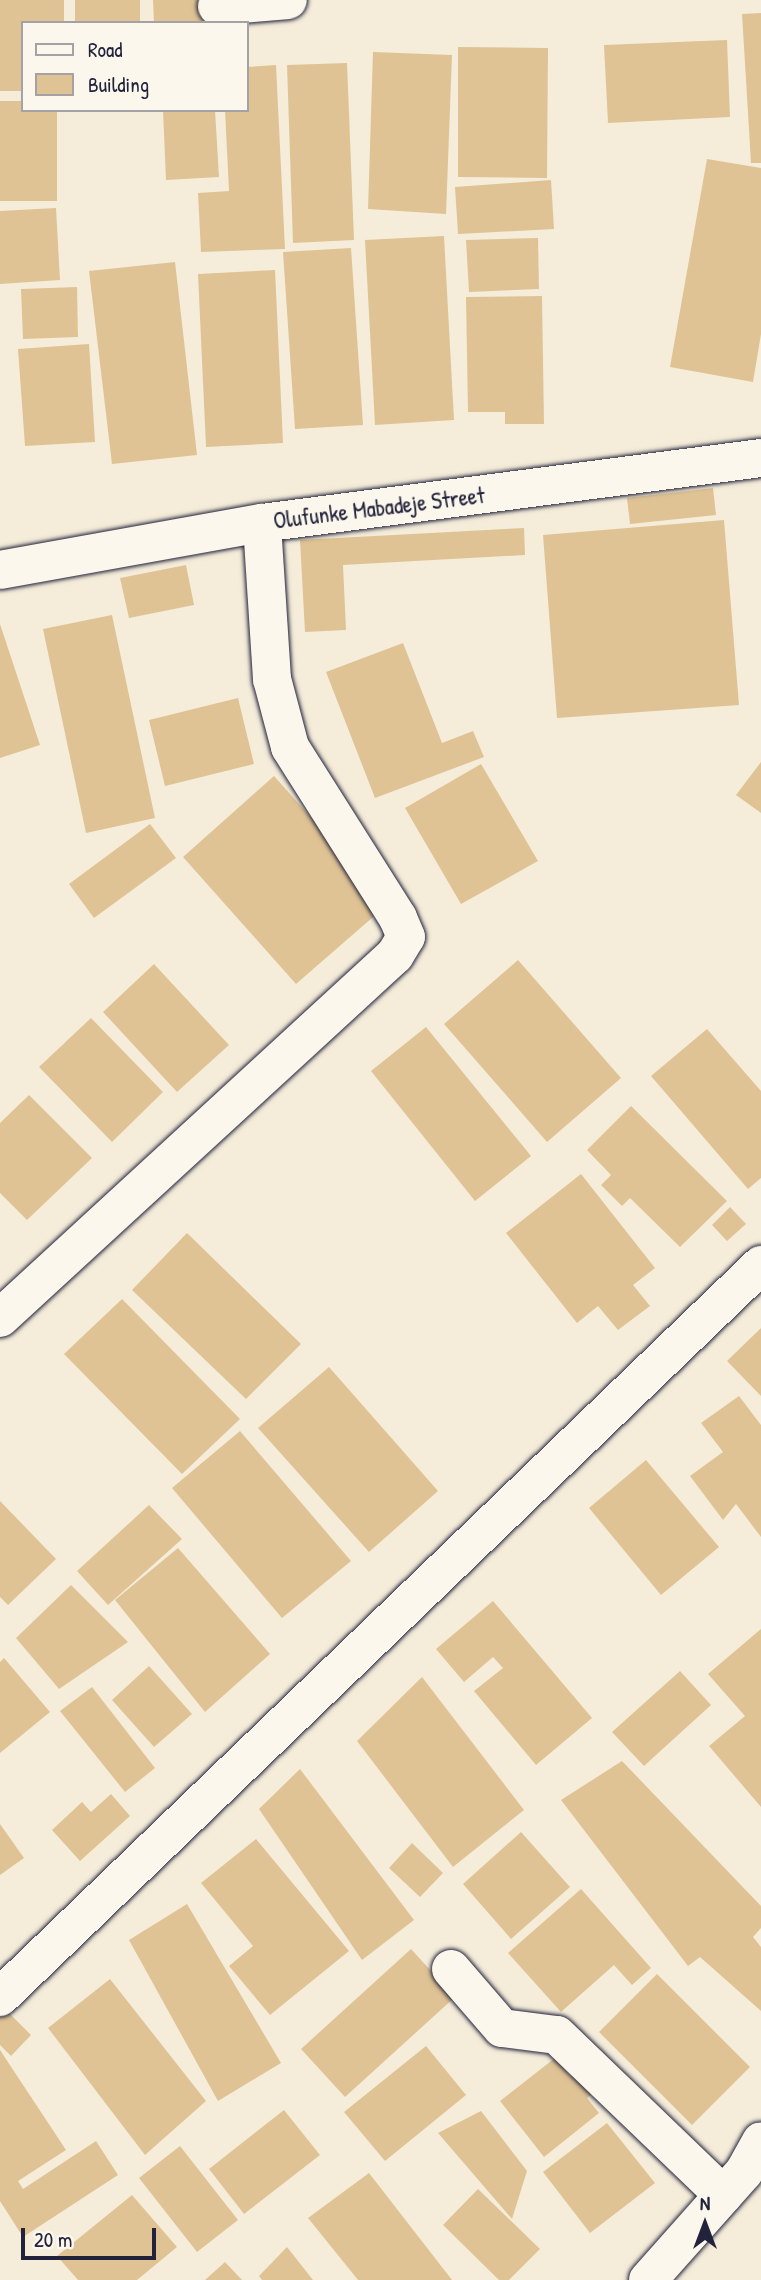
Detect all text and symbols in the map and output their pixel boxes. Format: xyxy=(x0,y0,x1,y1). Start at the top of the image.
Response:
legend xyxy=(21,21,248,112)
text: Road xyxy=(88,35,122,64)
text: Building xyxy=(88,70,149,99)
street label: Olufunke Mabadeje Street xyxy=(272,481,486,535)
north arrow xyxy=(670,2189,740,2259)
text: N xyxy=(700,2190,710,2216)
scale bar xyxy=(24,2214,159,2258)
text: 20 m xyxy=(34,2225,72,2254)

